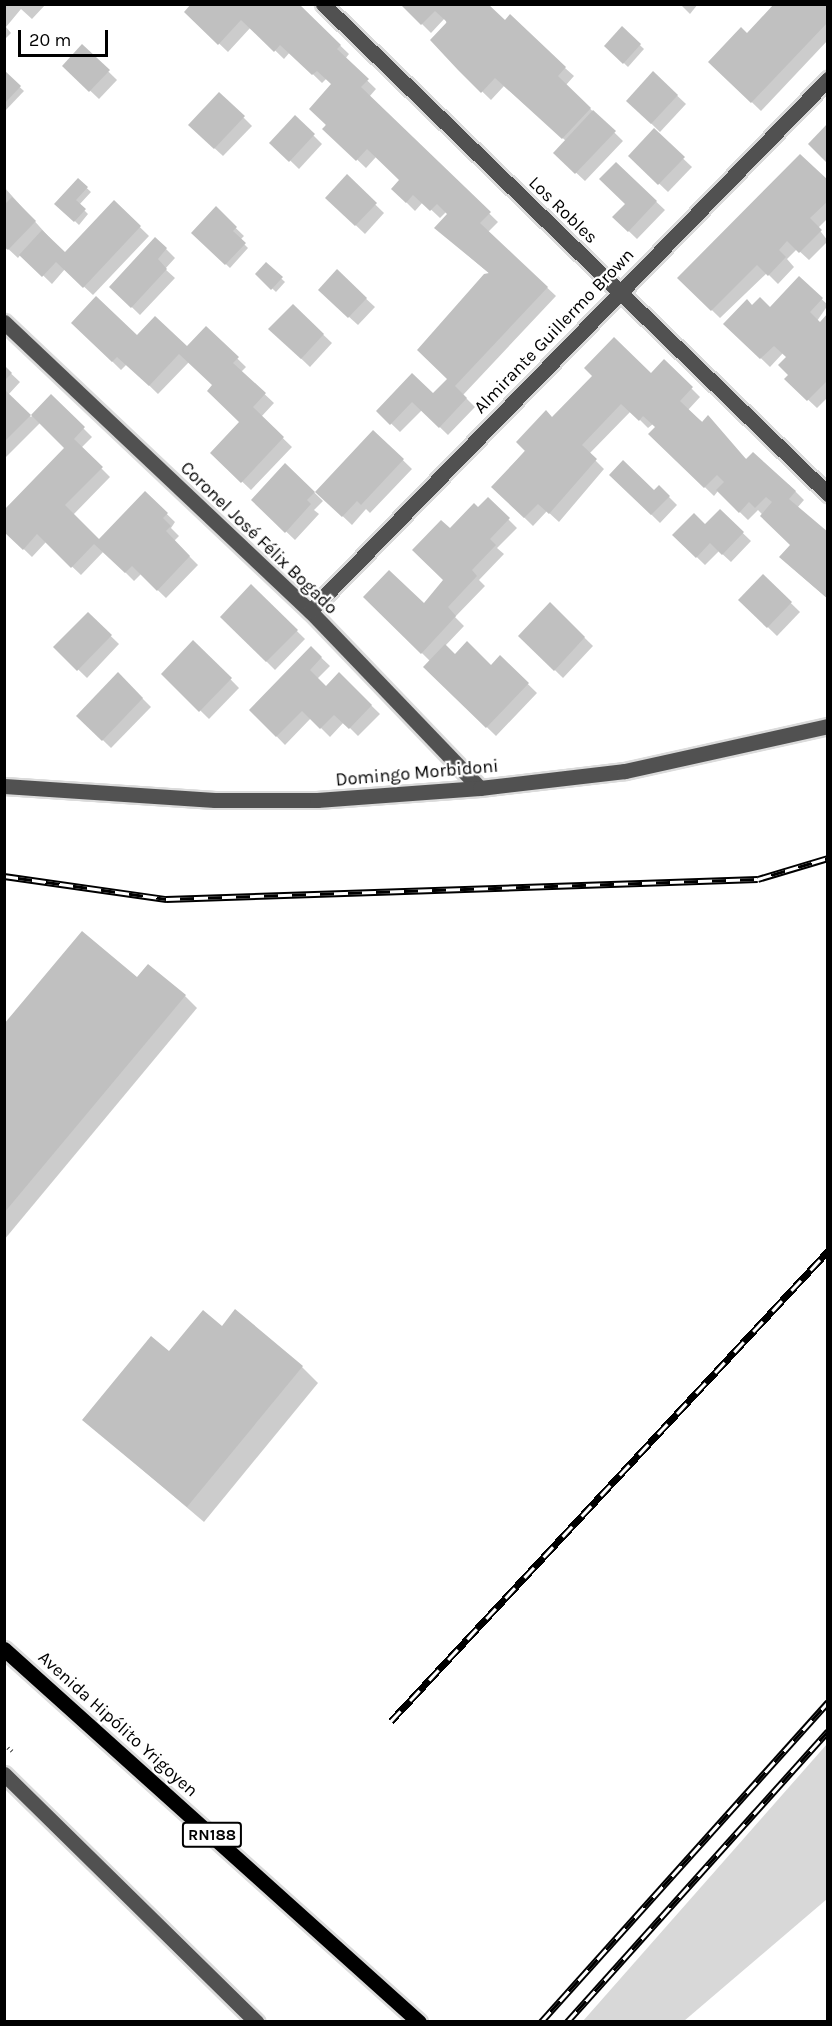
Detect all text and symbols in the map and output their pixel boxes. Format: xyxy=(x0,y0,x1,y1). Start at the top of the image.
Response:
scale bar xyxy=(21,18,111,56)
text: 20 m xyxy=(29,29,71,51)
street label: Los Robles xyxy=(524,172,602,248)
street label: Almirante Guillermo Brown xyxy=(469,244,639,418)
street label: Coronel José Félix Bogado xyxy=(176,457,342,619)
street label: Domingo Morbidoni xyxy=(335,755,499,791)
street label: Avenida Hipólito Yrigoyen xyxy=(34,1647,202,1801)
road number: RN188 xyxy=(180,1822,244,1848)

